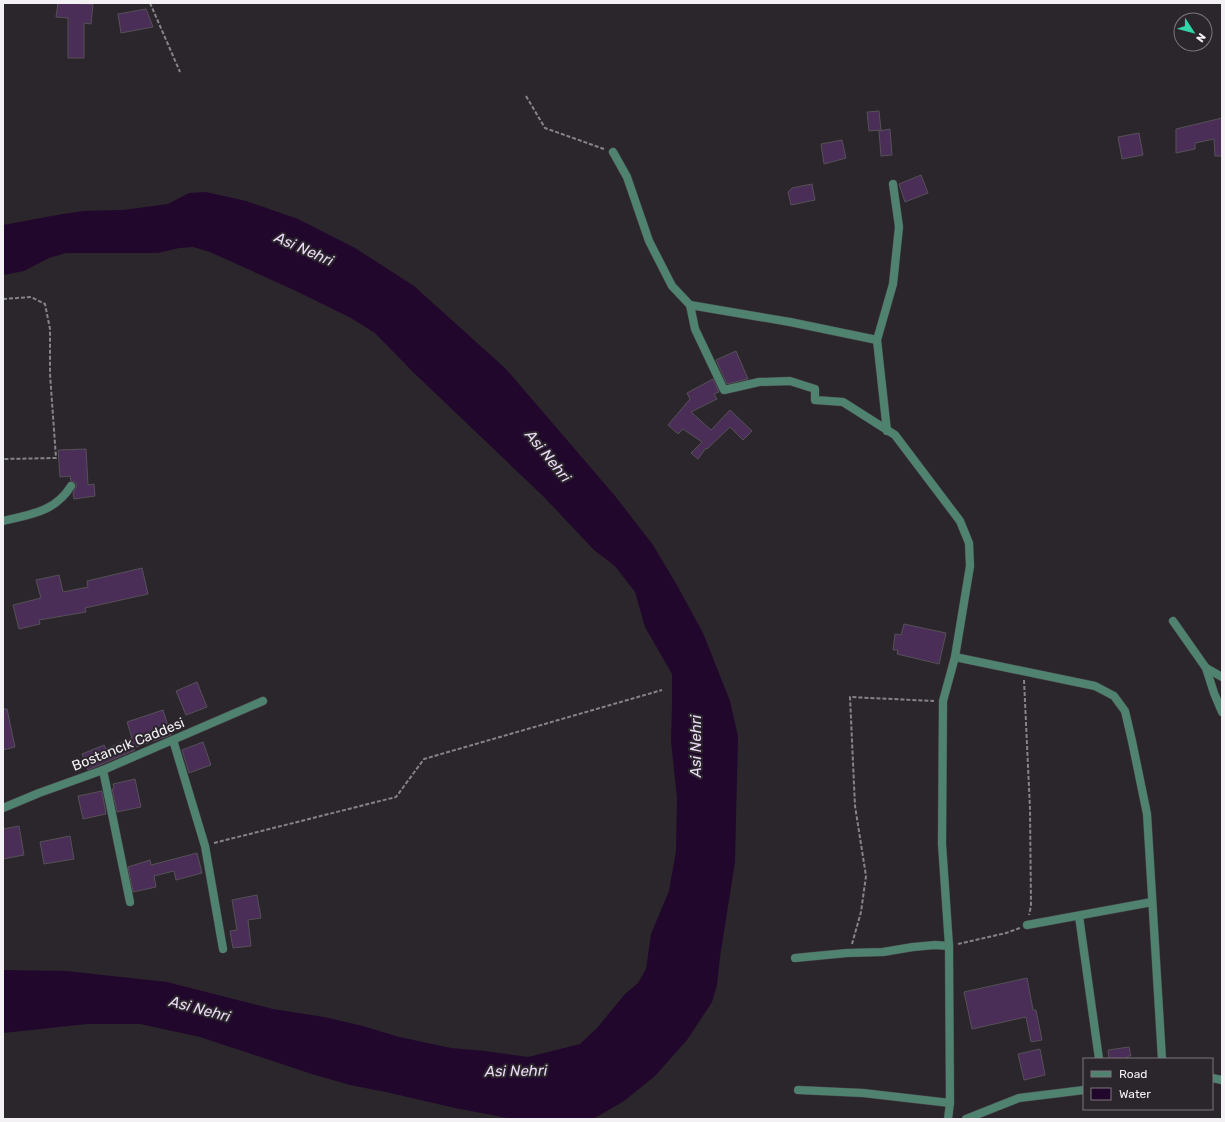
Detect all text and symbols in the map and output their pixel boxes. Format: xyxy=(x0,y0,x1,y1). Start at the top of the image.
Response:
north arrow xyxy=(1173,12,1213,52)
text: N xyxy=(1193,31,1208,45)
water label: Asi Nehri xyxy=(271,228,336,270)
water label: Asi Nehri xyxy=(521,425,575,486)
street label: Bostancık Caddesi xyxy=(69,714,187,775)
water label: Asi Nehri xyxy=(687,714,705,778)
water label: Asi Nehri xyxy=(167,992,233,1026)
legend xyxy=(1083,1058,1213,1110)
water label: Asi Nehri xyxy=(484,1061,548,1081)
text: Road xyxy=(1119,1067,1147,1081)
text: Water xyxy=(1119,1087,1151,1101)

